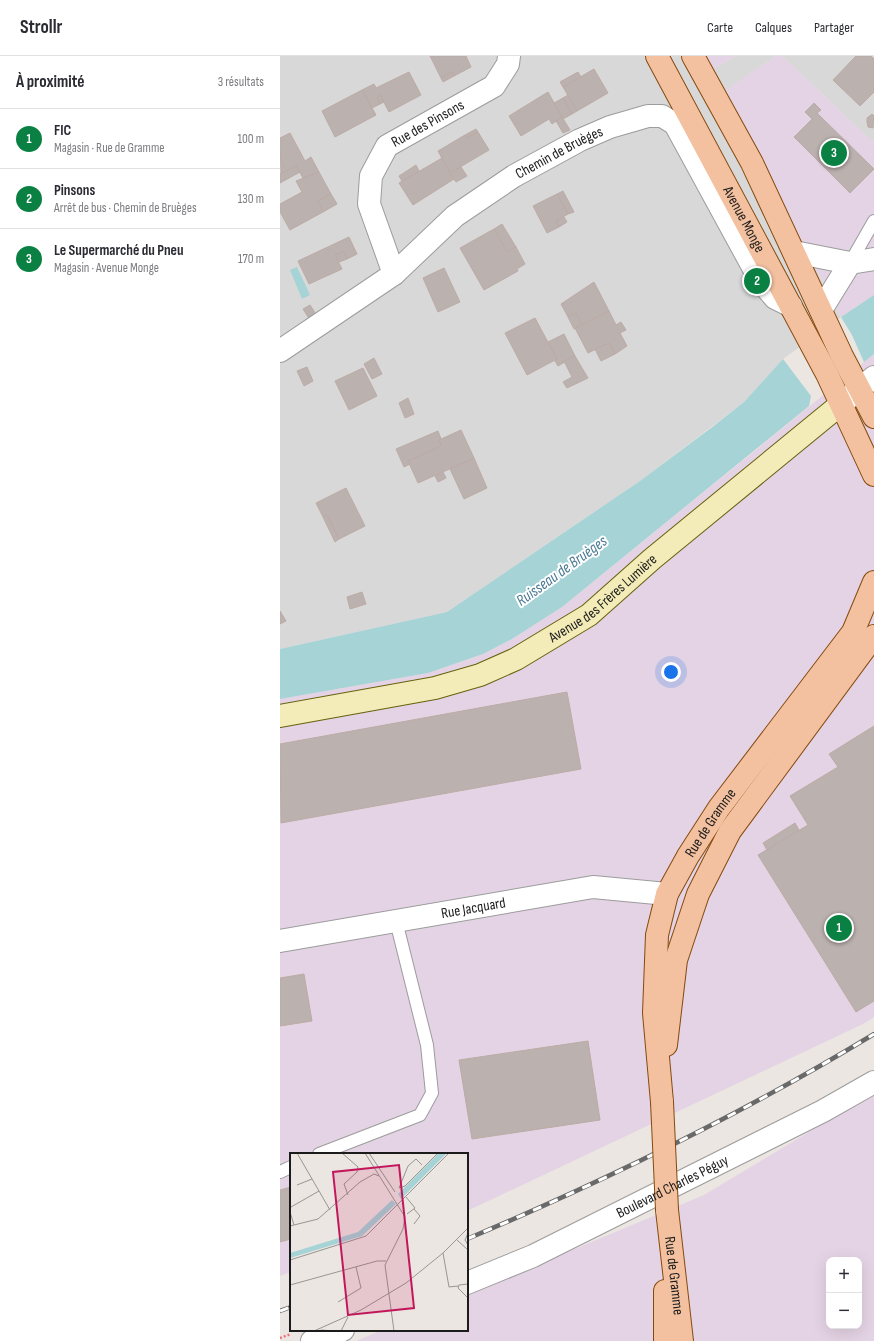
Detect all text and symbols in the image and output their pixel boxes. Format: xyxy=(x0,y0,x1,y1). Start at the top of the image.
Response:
text: Strollr xyxy=(20,16,62,39)
text: Carte xyxy=(707,19,733,36)
text: Calques xyxy=(755,19,792,36)
text: Partager xyxy=(814,19,854,36)
text: À proximité xyxy=(16,72,84,92)
text: 3 résultats xyxy=(218,74,264,90)
street label: Rue des Pinsons xyxy=(388,96,468,152)
text: FIC xyxy=(54,121,71,140)
street label: Chemin de Bruèges xyxy=(512,122,606,183)
text: 1 xyxy=(26,131,32,147)
text: 100 m xyxy=(237,131,264,147)
pin: 3 xyxy=(821,138,847,168)
text: Magasin · Rue de Gramme xyxy=(54,140,165,156)
text: Pinsons xyxy=(54,181,95,200)
street label: Avenue Monge xyxy=(718,182,769,256)
text: 2 xyxy=(26,191,32,207)
text: 130 m xyxy=(238,191,264,207)
text: Arrêt de bus · Chemin de Bruèges xyxy=(54,200,197,216)
text: Le Supermarché du Pneu xyxy=(54,241,184,260)
text: 3 xyxy=(26,251,32,267)
text: 170 m xyxy=(238,251,264,267)
text: Magasin · Avenue Monge xyxy=(54,260,159,276)
pin: 2 xyxy=(744,266,770,296)
water label: Ruisseau de Bruèges xyxy=(513,532,611,611)
street label: Avenue des Frères Lumière xyxy=(544,550,661,648)
your location xyxy=(661,662,681,682)
street label: Rue de Gramme xyxy=(681,785,740,861)
street label: Rue Jacquard xyxy=(440,893,507,923)
pin: 1 xyxy=(826,913,852,943)
street label: Boulevard Charles Péguy xyxy=(613,1151,732,1223)
inset map xyxy=(290,1153,468,1331)
street label: Rue de Gramme xyxy=(660,1235,688,1316)
map controls xyxy=(826,1257,862,1329)
button: + xyxy=(826,1257,862,1293)
button: − xyxy=(826,1293,862,1329)

